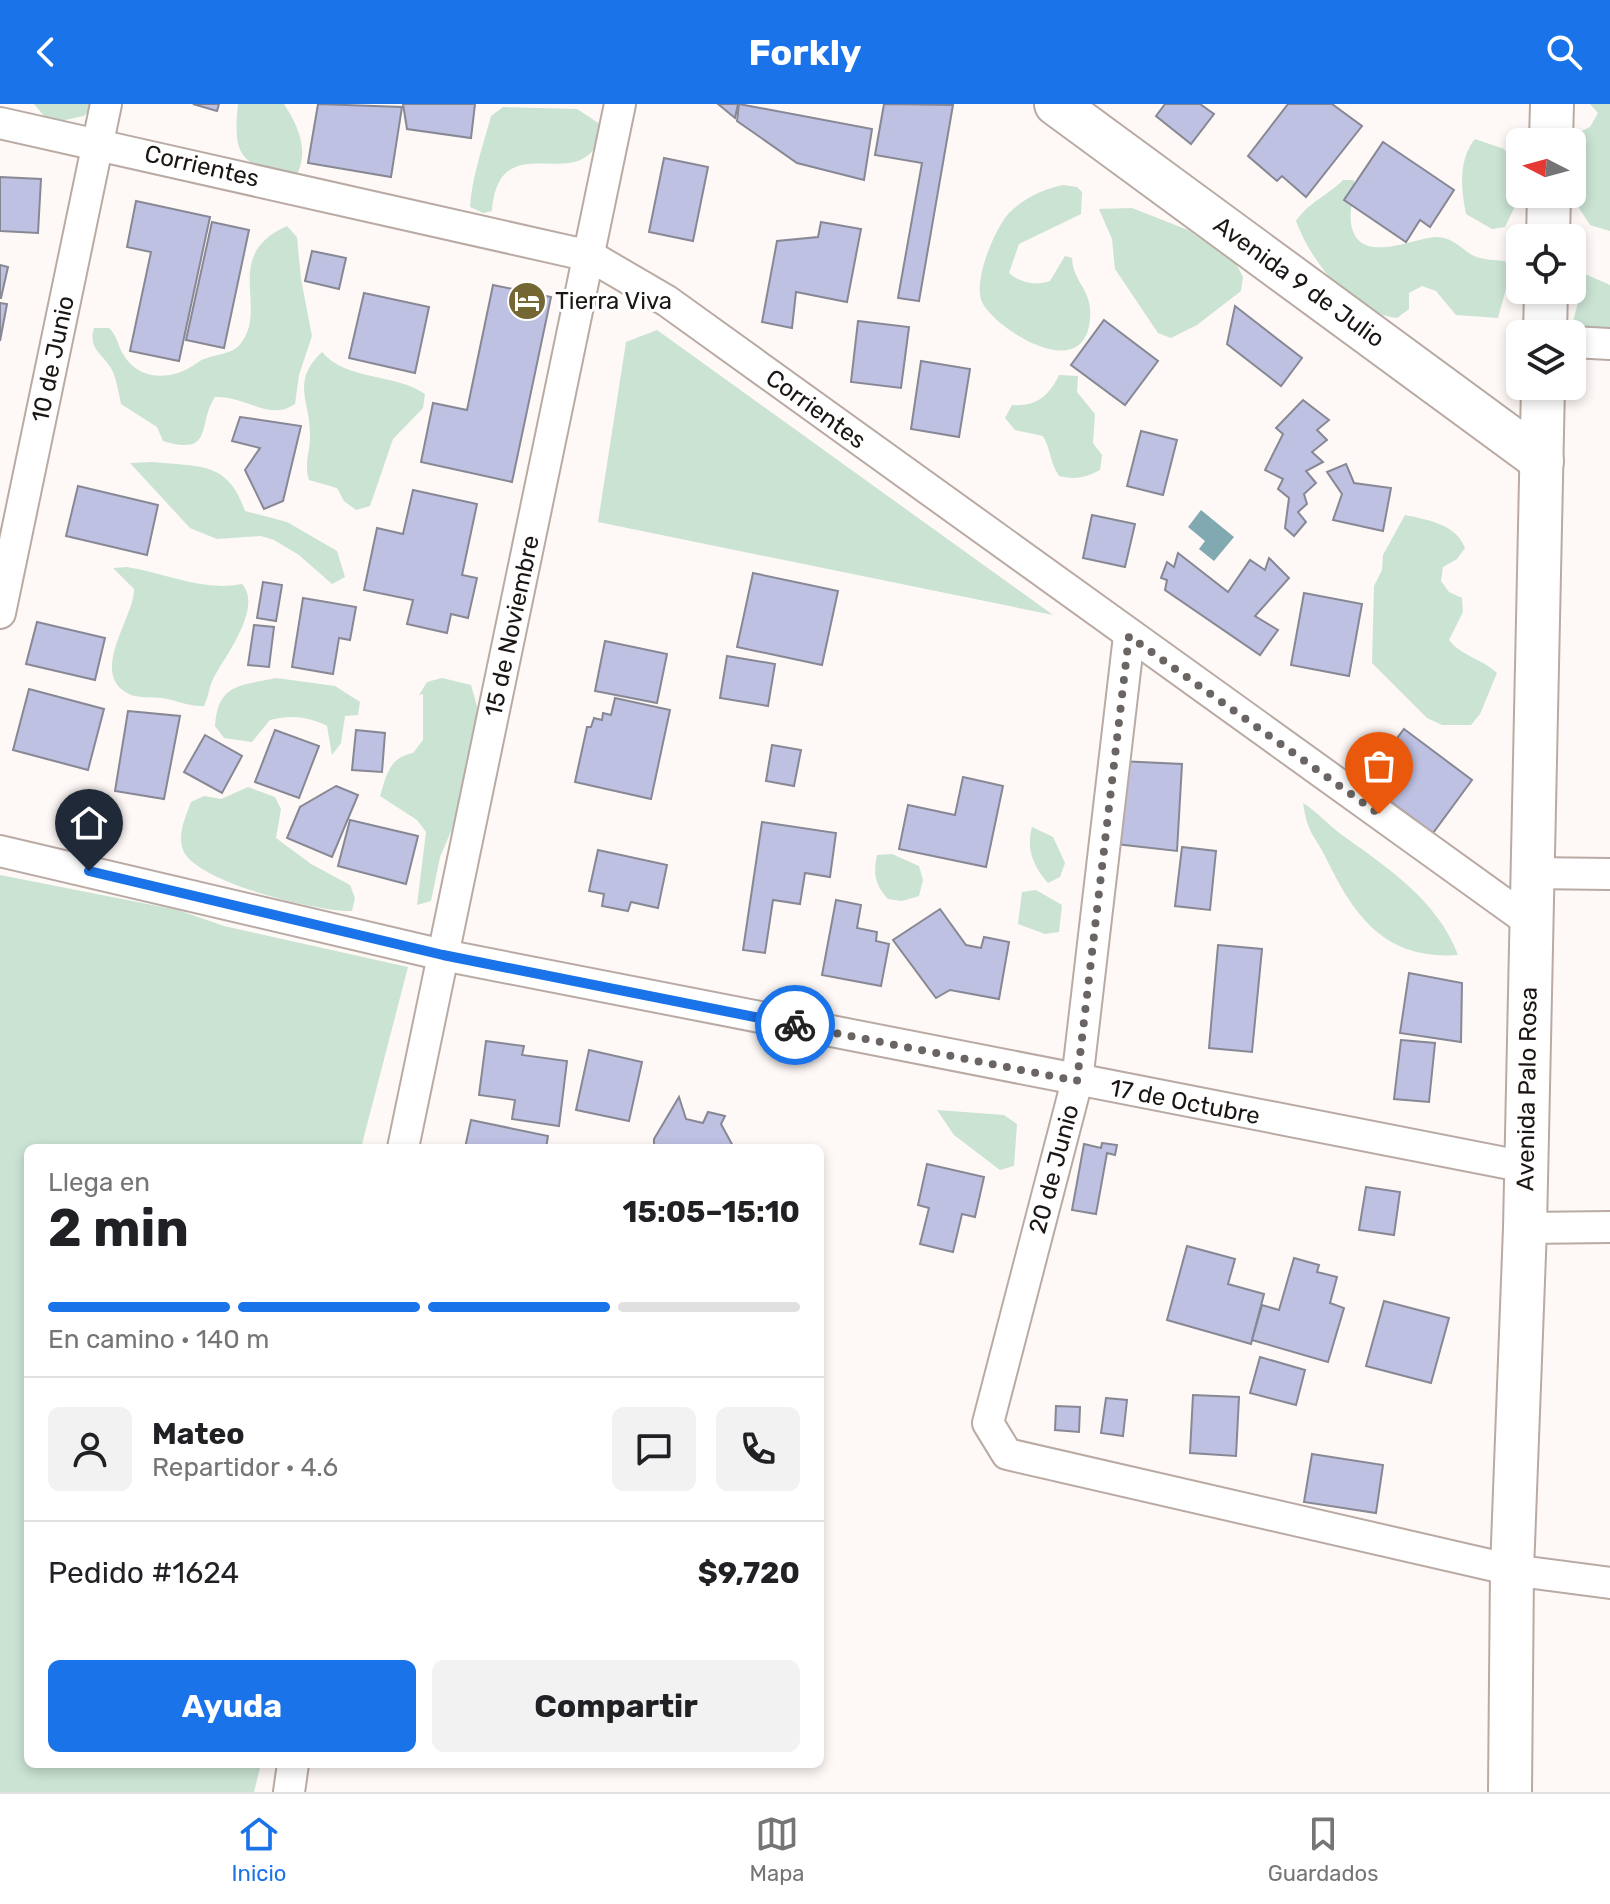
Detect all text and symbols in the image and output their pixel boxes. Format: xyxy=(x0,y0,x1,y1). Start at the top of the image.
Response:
icon: back xyxy=(24,30,68,74)
icon: search xyxy=(1542,30,1586,74)
text: Forkly xyxy=(748,31,862,74)
north arrow xyxy=(1506,128,1586,208)
map controls xyxy=(1506,128,1586,400)
street label: Corrientes xyxy=(142,139,262,193)
street label: Avenida 9 de Julio xyxy=(1208,211,1390,353)
button: locate xyxy=(1506,224,1586,304)
hotel icon: Tierra Viva xyxy=(506,280,548,322)
place label: Tierra Viva xyxy=(555,287,672,315)
street label: 10 de Junio xyxy=(26,293,80,425)
button: layers xyxy=(1506,320,1586,400)
street label: Corrientes xyxy=(761,363,871,455)
street label: 15 de Noviembre xyxy=(479,533,545,719)
pin xyxy=(1345,732,1413,814)
icon: bag xyxy=(1357,744,1401,788)
pin xyxy=(55,789,123,871)
icon: home xyxy=(67,801,111,845)
courier xyxy=(755,985,835,1065)
street label: Avenida Palo Rosa xyxy=(1511,987,1543,1191)
icon: bike xyxy=(773,1003,817,1047)
street label: 17 de Octubre xyxy=(1108,1074,1262,1130)
street label: 20 de Junio xyxy=(1023,1101,1085,1237)
text: Llega en xyxy=(48,1167,150,1198)
text: 15:05–15:10 xyxy=(623,1194,800,1230)
text: 2 min xyxy=(48,1197,189,1259)
text: En camino · 140 m xyxy=(48,1324,269,1355)
button: person xyxy=(48,1407,132,1491)
button: chat xyxy=(612,1407,696,1491)
button: phone xyxy=(716,1407,800,1491)
text: Mateo xyxy=(152,1416,245,1452)
text: Repartidor · 4.6 xyxy=(152,1452,338,1483)
text: Pedido #1624 xyxy=(48,1555,239,1591)
text: $9,720 xyxy=(698,1555,800,1591)
button: Ayuda xyxy=(48,1660,416,1752)
button: Compartir xyxy=(432,1660,800,1752)
tab: Inicio xyxy=(232,1812,286,1887)
tab: Mapa xyxy=(750,1812,804,1887)
tab: Guardados xyxy=(1268,1812,1378,1887)

